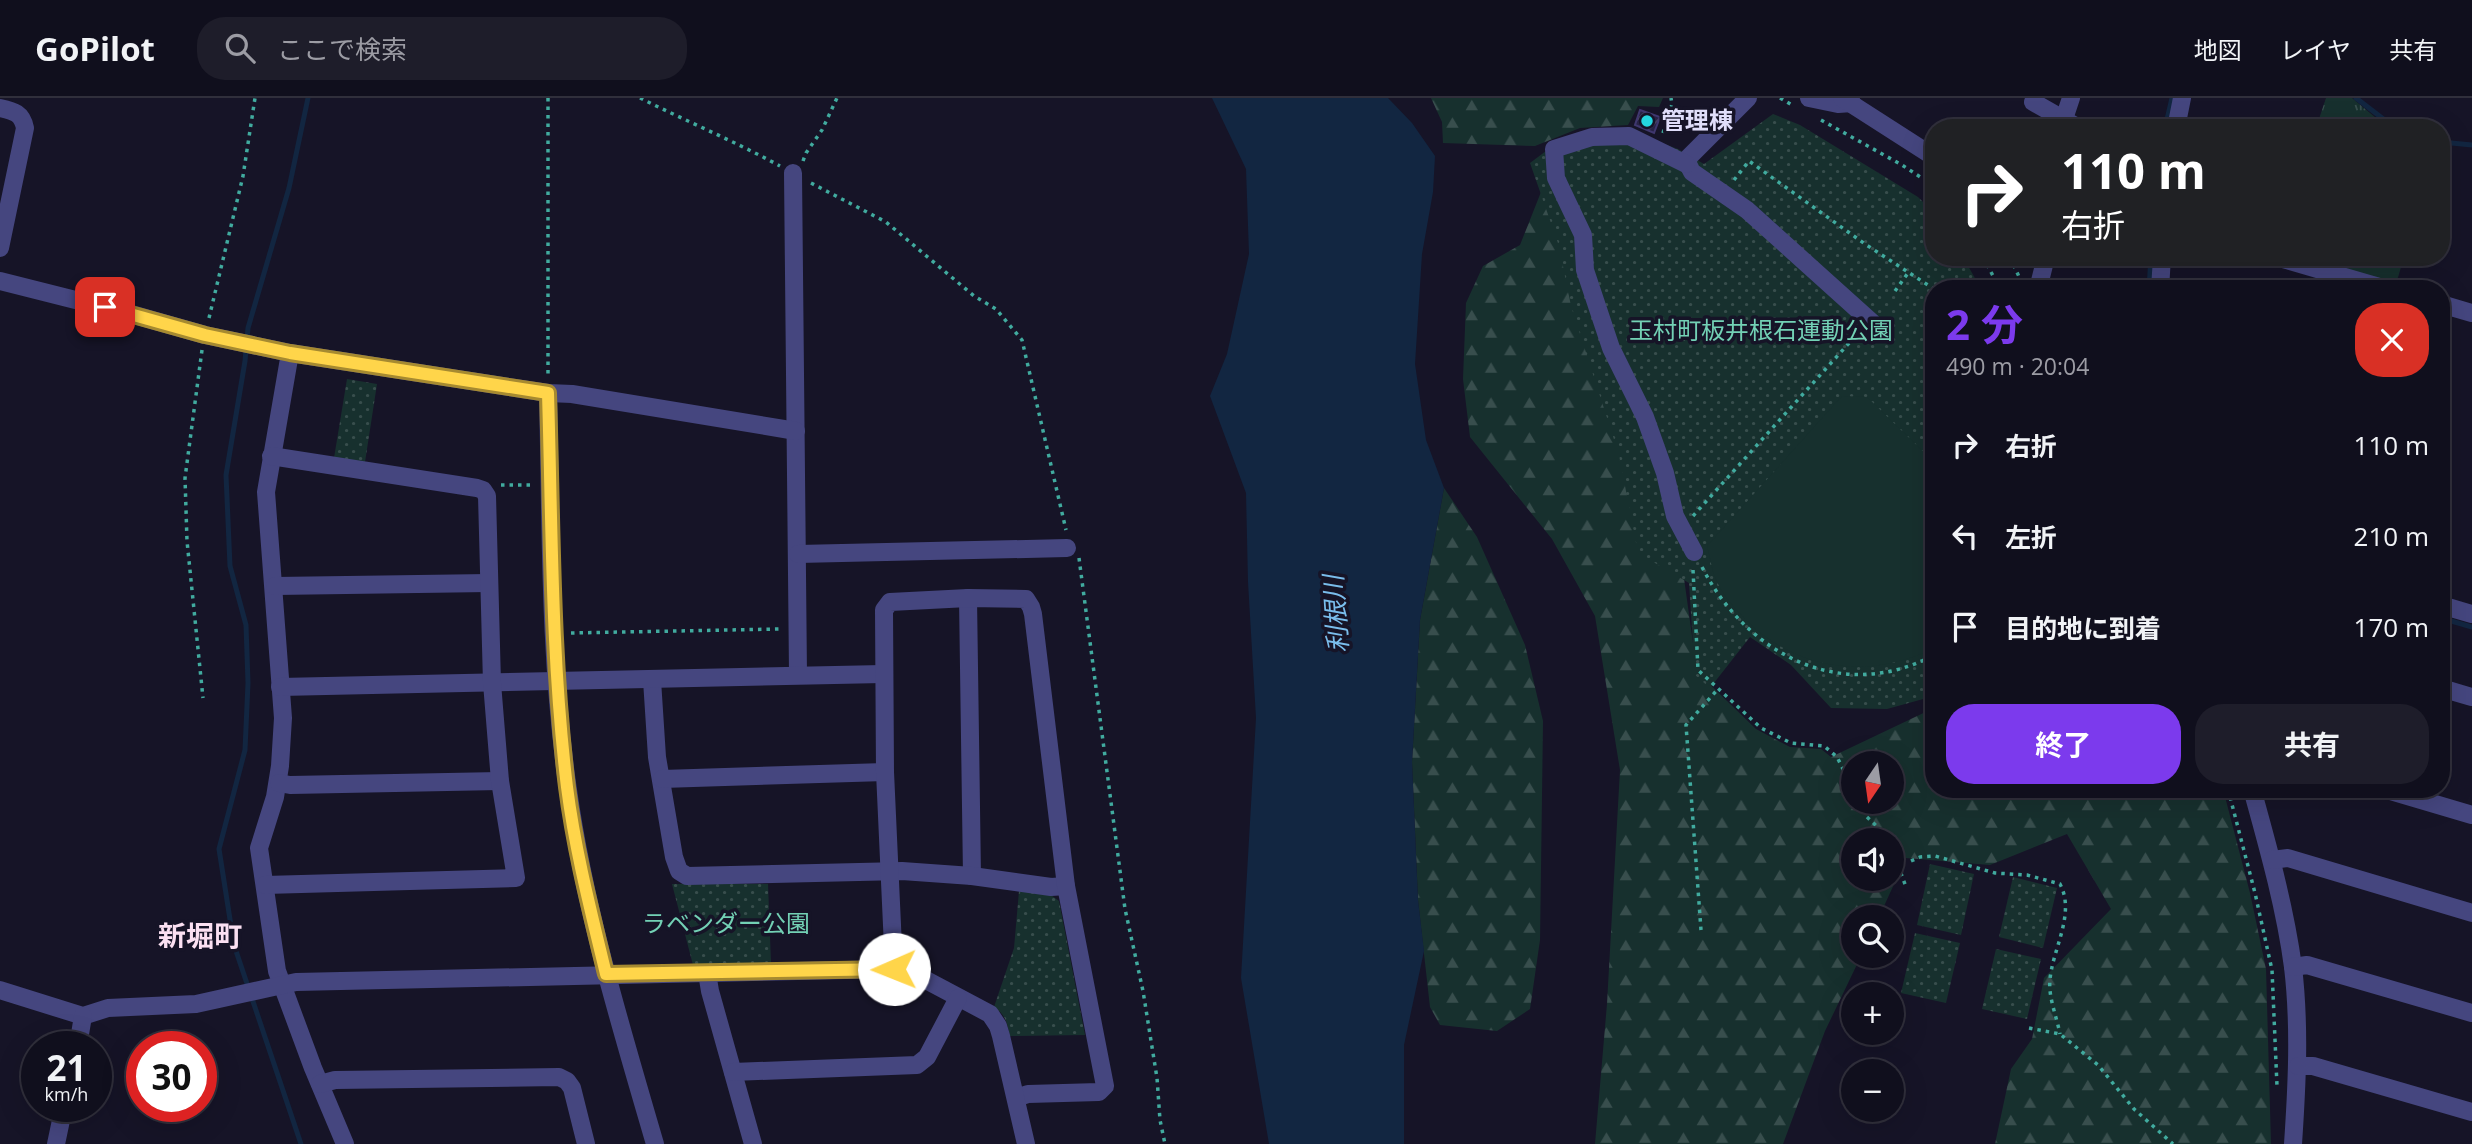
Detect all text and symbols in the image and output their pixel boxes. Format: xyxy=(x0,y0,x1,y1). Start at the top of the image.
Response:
search box xyxy=(197,17,687,80)
text: GoPilot xyxy=(35,26,155,71)
icon: search xyxy=(221,29,259,67)
text: ここで検索 xyxy=(277,31,407,67)
text: 地図 xyxy=(2194,33,2242,66)
text: レイヤ xyxy=(2280,33,2351,66)
text: 共有 xyxy=(2389,33,2437,66)
place label: 管理棟 xyxy=(1661,103,1733,136)
marker: 管理棟 xyxy=(1639,113,1655,129)
text: 110 m xyxy=(2061,137,2206,203)
icon: right xyxy=(1946,147,2037,238)
text: 右折 xyxy=(2061,203,2125,246)
pin xyxy=(75,277,135,337)
icon: arrive xyxy=(86,288,124,326)
text: 2 分 xyxy=(1946,295,2023,352)
button: close xyxy=(2355,303,2429,377)
park label: 玉村町板井根石運動公園 xyxy=(1629,313,1893,346)
text: 490 m · 20:04 xyxy=(1946,350,2089,382)
icon: right xyxy=(1946,426,1984,464)
text: 110 m xyxy=(2354,427,2429,463)
text: 右折 xyxy=(2005,428,2057,464)
icon: left xyxy=(1946,517,1984,555)
text: 210 m xyxy=(2354,518,2429,554)
text: 左折 xyxy=(2005,519,2057,555)
water label: 利根川 xyxy=(1314,571,1356,654)
icon: arrive xyxy=(1946,608,1984,646)
text: 170 m xyxy=(2354,609,2429,645)
text: 目的地に到着 xyxy=(2005,610,2161,646)
button: 終了 xyxy=(1946,704,2181,784)
button: 共有 xyxy=(2195,704,2429,784)
north arrow xyxy=(1841,751,1904,814)
map controls xyxy=(1841,751,1904,1122)
button: sound xyxy=(1841,828,1904,891)
button: search xyxy=(1841,905,1904,968)
park label: ラベンダー公園 xyxy=(642,906,810,939)
district label: 新堀町 xyxy=(158,916,242,954)
position arrow xyxy=(857,932,931,1006)
button: + xyxy=(1841,982,1904,1045)
speed limit sign: 30 xyxy=(126,1031,217,1122)
text: 21 xyxy=(46,1044,87,1091)
button: − xyxy=(1841,1059,1904,1122)
text: km/h xyxy=(45,1082,88,1106)

